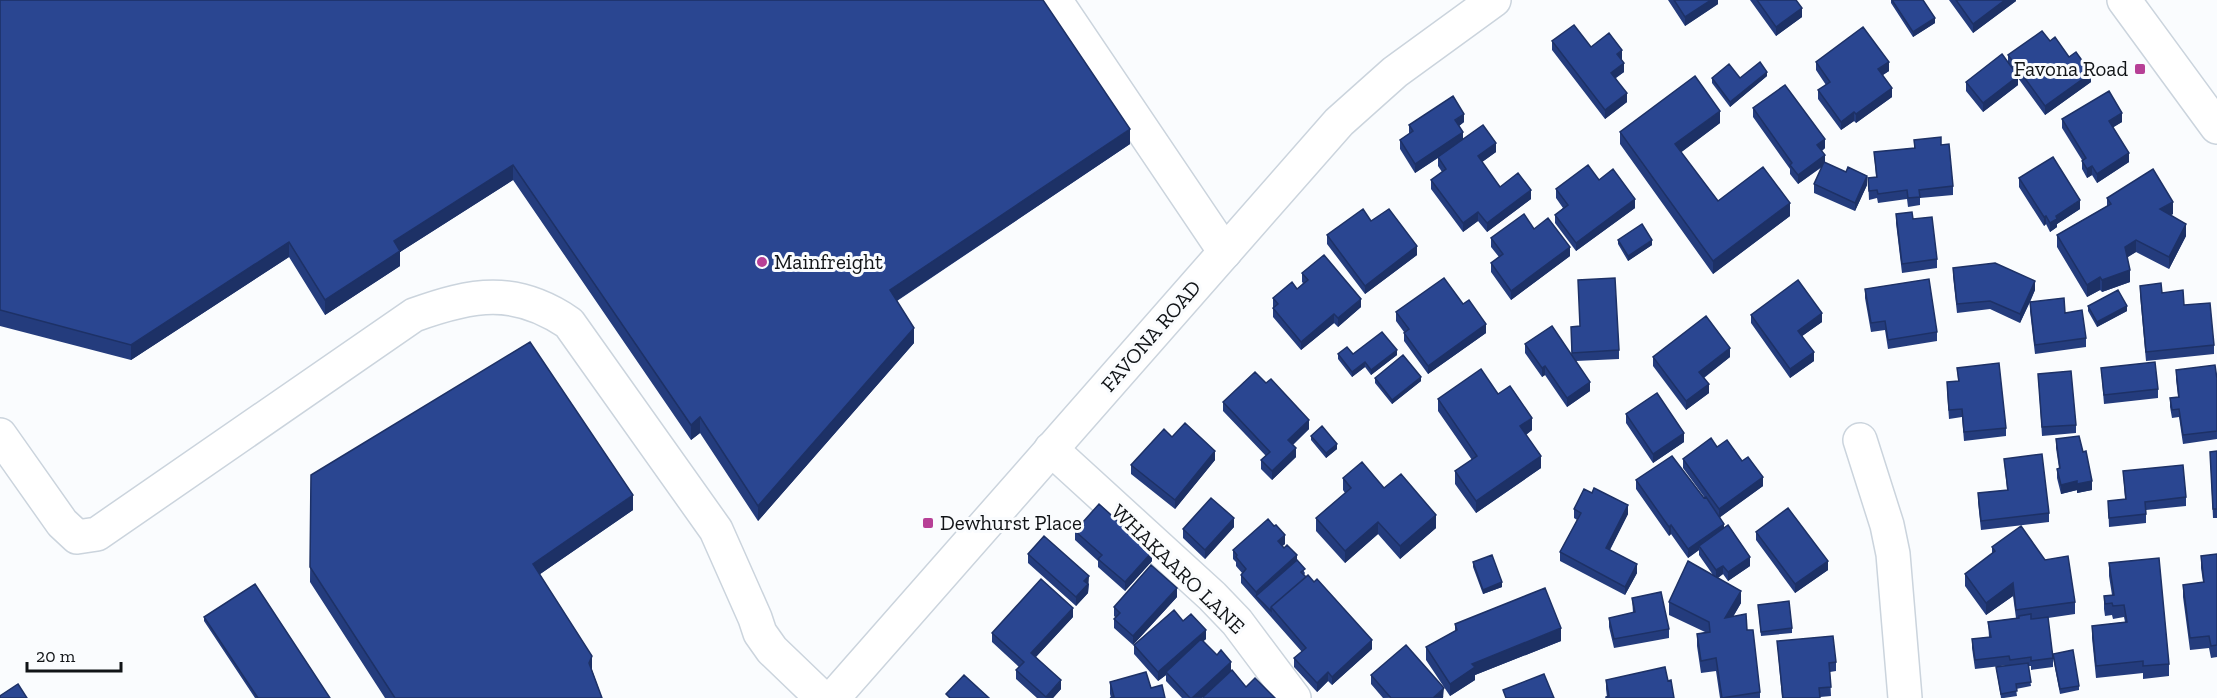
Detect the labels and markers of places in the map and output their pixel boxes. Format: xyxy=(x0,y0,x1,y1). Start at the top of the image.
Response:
place label: Favona Road xyxy=(2014,56,2128,81)
marker: Favona Road xyxy=(2133,62,2147,76)
place label: Mainfreight xyxy=(774,249,883,274)
marker: Mainfreight xyxy=(755,255,769,269)
place label: Dewhurst Place xyxy=(940,510,1082,535)
marker: Dewhurst Place xyxy=(921,516,935,530)

